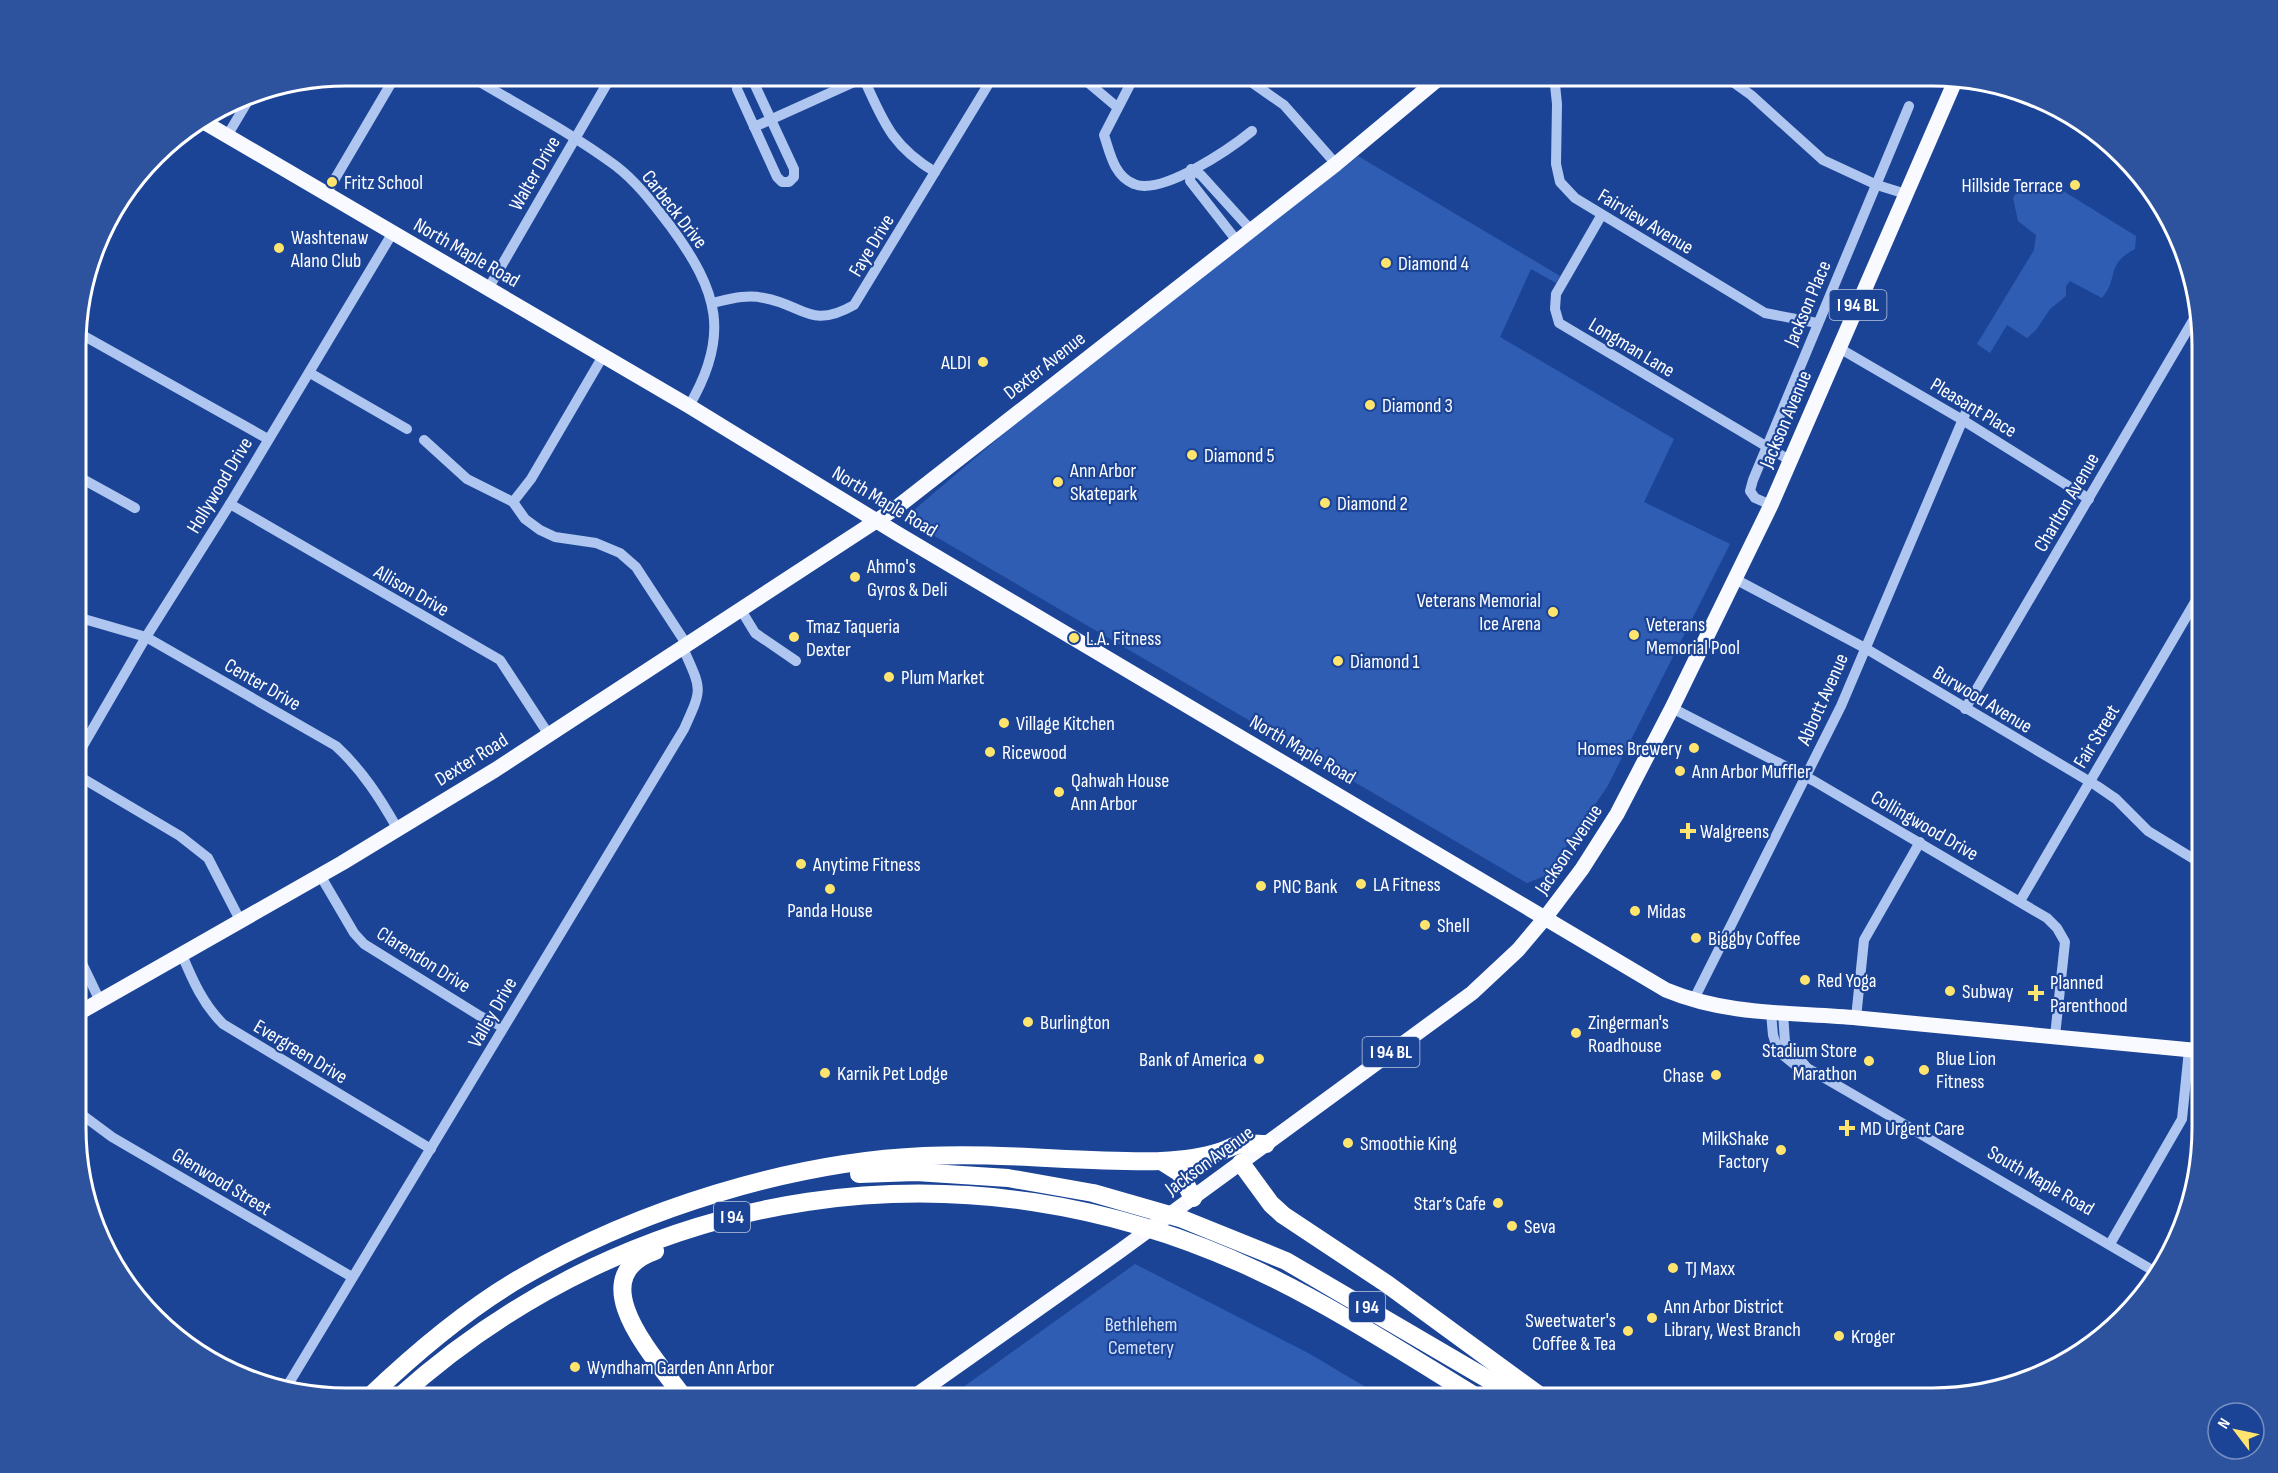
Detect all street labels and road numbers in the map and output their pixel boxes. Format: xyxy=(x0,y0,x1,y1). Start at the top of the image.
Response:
street label: Walter Drive xyxy=(504,132,566,215)
street label: Carbeck Drive xyxy=(636,166,712,254)
street label: Fairview Avenue xyxy=(1593,184,1698,260)
street label: Faye Drive xyxy=(844,210,900,281)
street label: North Maple Road xyxy=(409,213,524,293)
street label: Jackson Place xyxy=(1779,257,1837,351)
road number: I 94 BL xyxy=(1830,290,1886,320)
street label: Longman Lane xyxy=(1584,313,1679,383)
street label: Dexter Avenue xyxy=(999,326,1090,405)
street label: Jackson Avenue xyxy=(1754,367,1817,473)
street label: Pleasant Place xyxy=(1926,373,2021,443)
street label: Hollywood Drive xyxy=(182,433,258,538)
street label: Charlton Avenue xyxy=(2029,449,2105,556)
street label: North Maple Road xyxy=(828,461,941,543)
street label: Allison Drive xyxy=(369,559,453,622)
street label: Abbott Avenue xyxy=(1792,650,1854,750)
street label: Center Drive xyxy=(220,653,305,716)
street label: Burwood Avenue xyxy=(1929,661,2036,739)
street label: Fair Street xyxy=(2069,700,2125,773)
street label: North Maple Road xyxy=(1245,710,1360,790)
street label: Dexter Road xyxy=(431,728,512,792)
street label: Collingwood Drive xyxy=(1867,785,1982,866)
street label: Jackson Avenue xyxy=(1529,800,1608,900)
street label: Clarendon Drive xyxy=(372,921,475,998)
street label: Valley Drive xyxy=(463,973,523,1052)
street label: Evergreen Drive xyxy=(249,1014,352,1089)
road number: I 94 BL xyxy=(1362,1037,1420,1067)
street label: Jackson Avenue xyxy=(1160,1121,1258,1201)
street label: South Maple Road xyxy=(1983,1141,2098,1221)
street label: Glenwood Street xyxy=(167,1143,276,1221)
road number: I 94 xyxy=(714,1202,750,1232)
road number: I 94 xyxy=(1349,1292,1385,1322)

